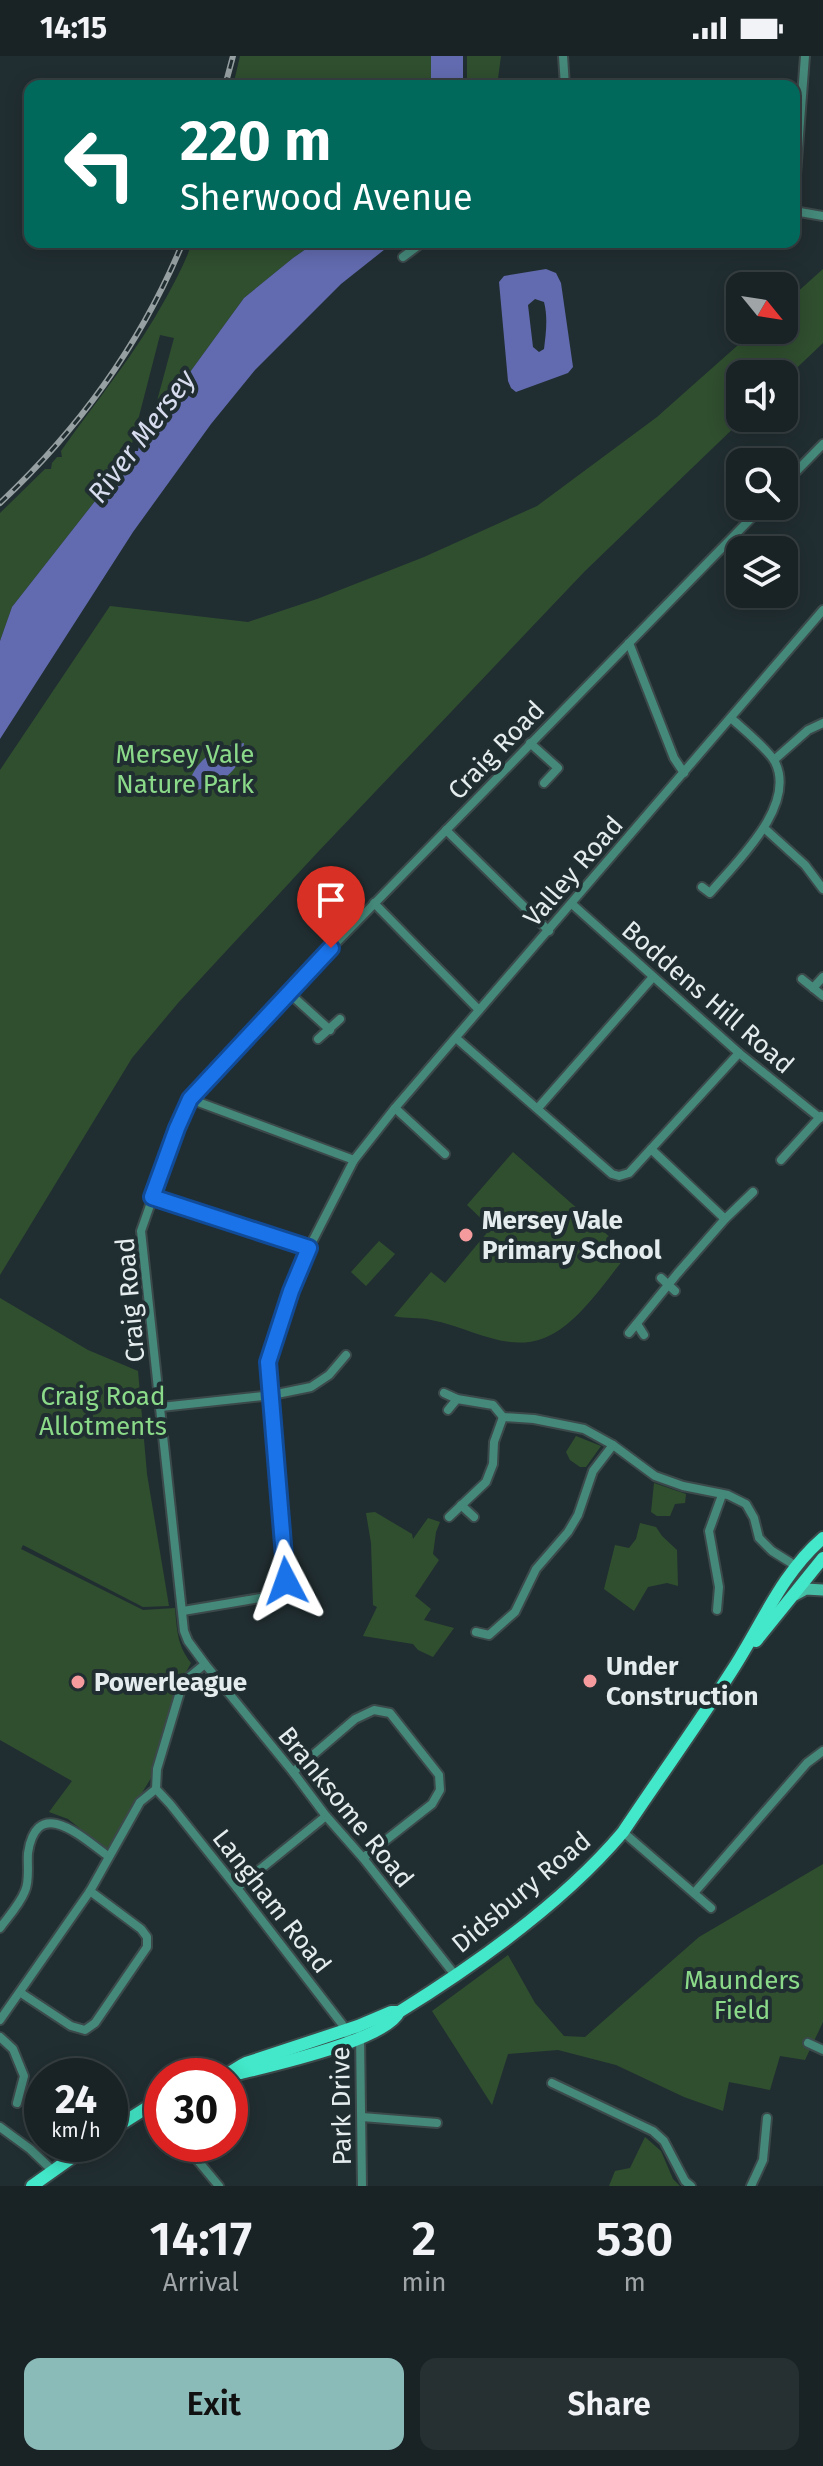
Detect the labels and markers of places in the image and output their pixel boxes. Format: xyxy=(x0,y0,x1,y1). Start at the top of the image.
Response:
pin xyxy=(297,866,365,948)
place label: Mersey Vale Primary School xyxy=(482,1205,662,1266)
marker: Mersey Vale Primary School xyxy=(457,1226,475,1244)
place label: Under Construction xyxy=(606,1651,759,1712)
place label: Powerleague xyxy=(94,1667,247,1698)
marker: Under Construction xyxy=(581,1672,599,1690)
marker: Powerleague xyxy=(69,1673,87,1691)

